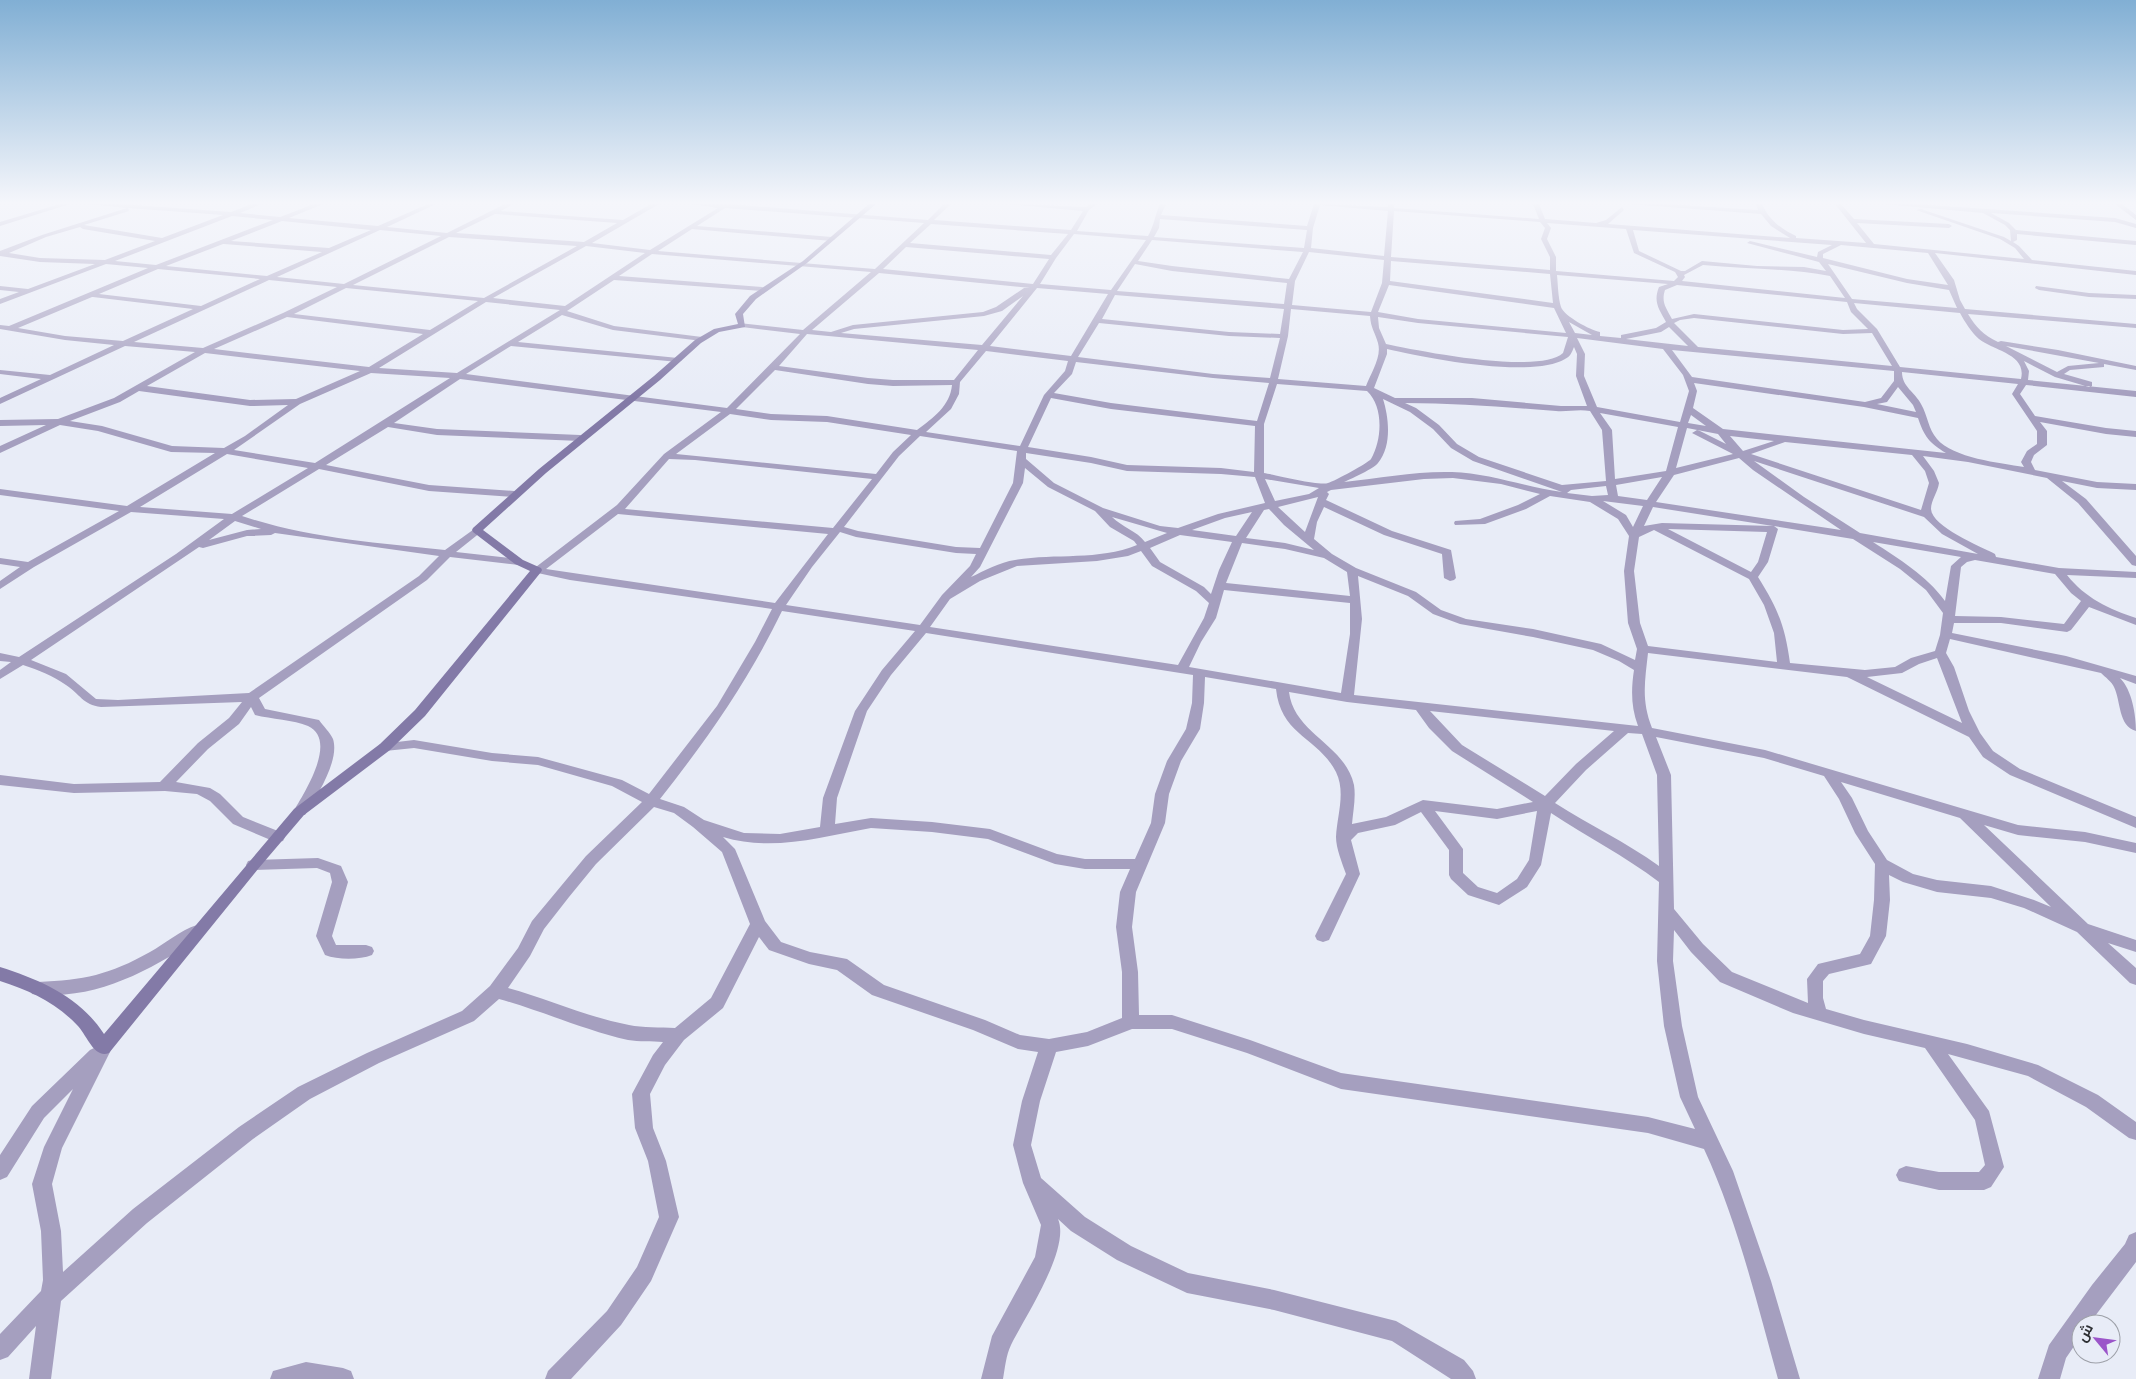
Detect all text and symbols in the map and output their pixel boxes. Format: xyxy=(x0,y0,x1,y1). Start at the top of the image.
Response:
north arrow xyxy=(2071,1314,2121,1364)
text: ش xyxy=(2071,1319,2098,1345)

